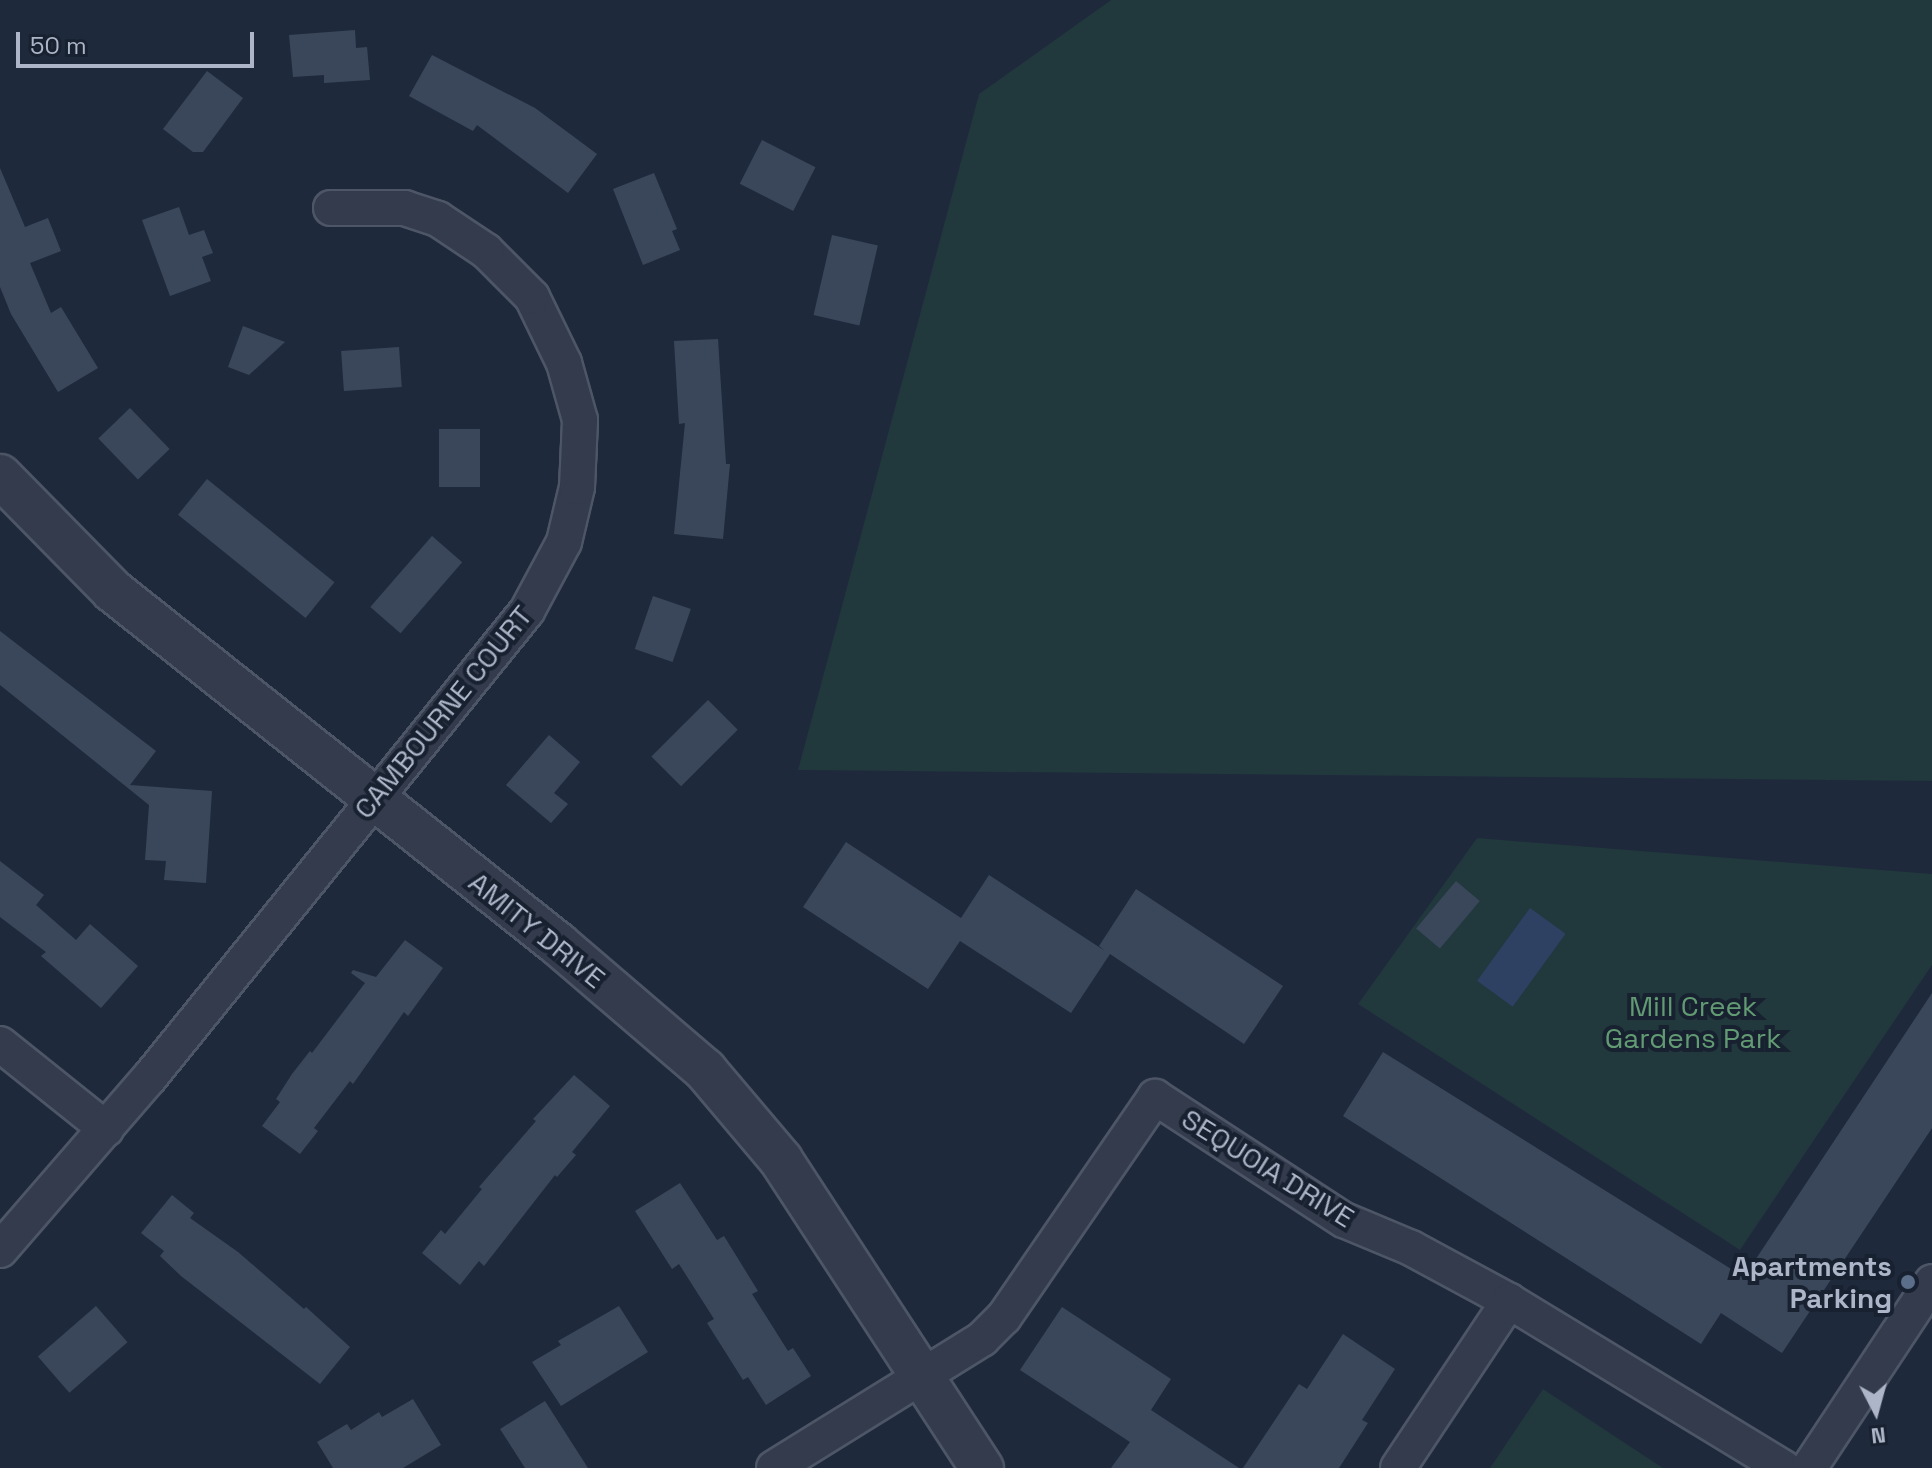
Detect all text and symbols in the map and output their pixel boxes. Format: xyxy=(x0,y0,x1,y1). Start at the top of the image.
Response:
scale bar xyxy=(20,16,258,66)
text: 50 m xyxy=(30,30,87,61)
street label: CAMBOURNE COURT xyxy=(347,599,539,825)
street label: AMITY DRIVE xyxy=(462,865,612,995)
park label: Mill Creek Gardens Park xyxy=(1605,989,1781,1055)
street label: SEQUOIA DRIVE xyxy=(1176,1102,1360,1234)
place label: Apartments Parking xyxy=(1732,1249,1892,1315)
marker: Apartments Parking xyxy=(1899,1273,1917,1291)
north arrow xyxy=(1836,1372,1916,1452)
text: N xyxy=(1870,1421,1887,1451)

